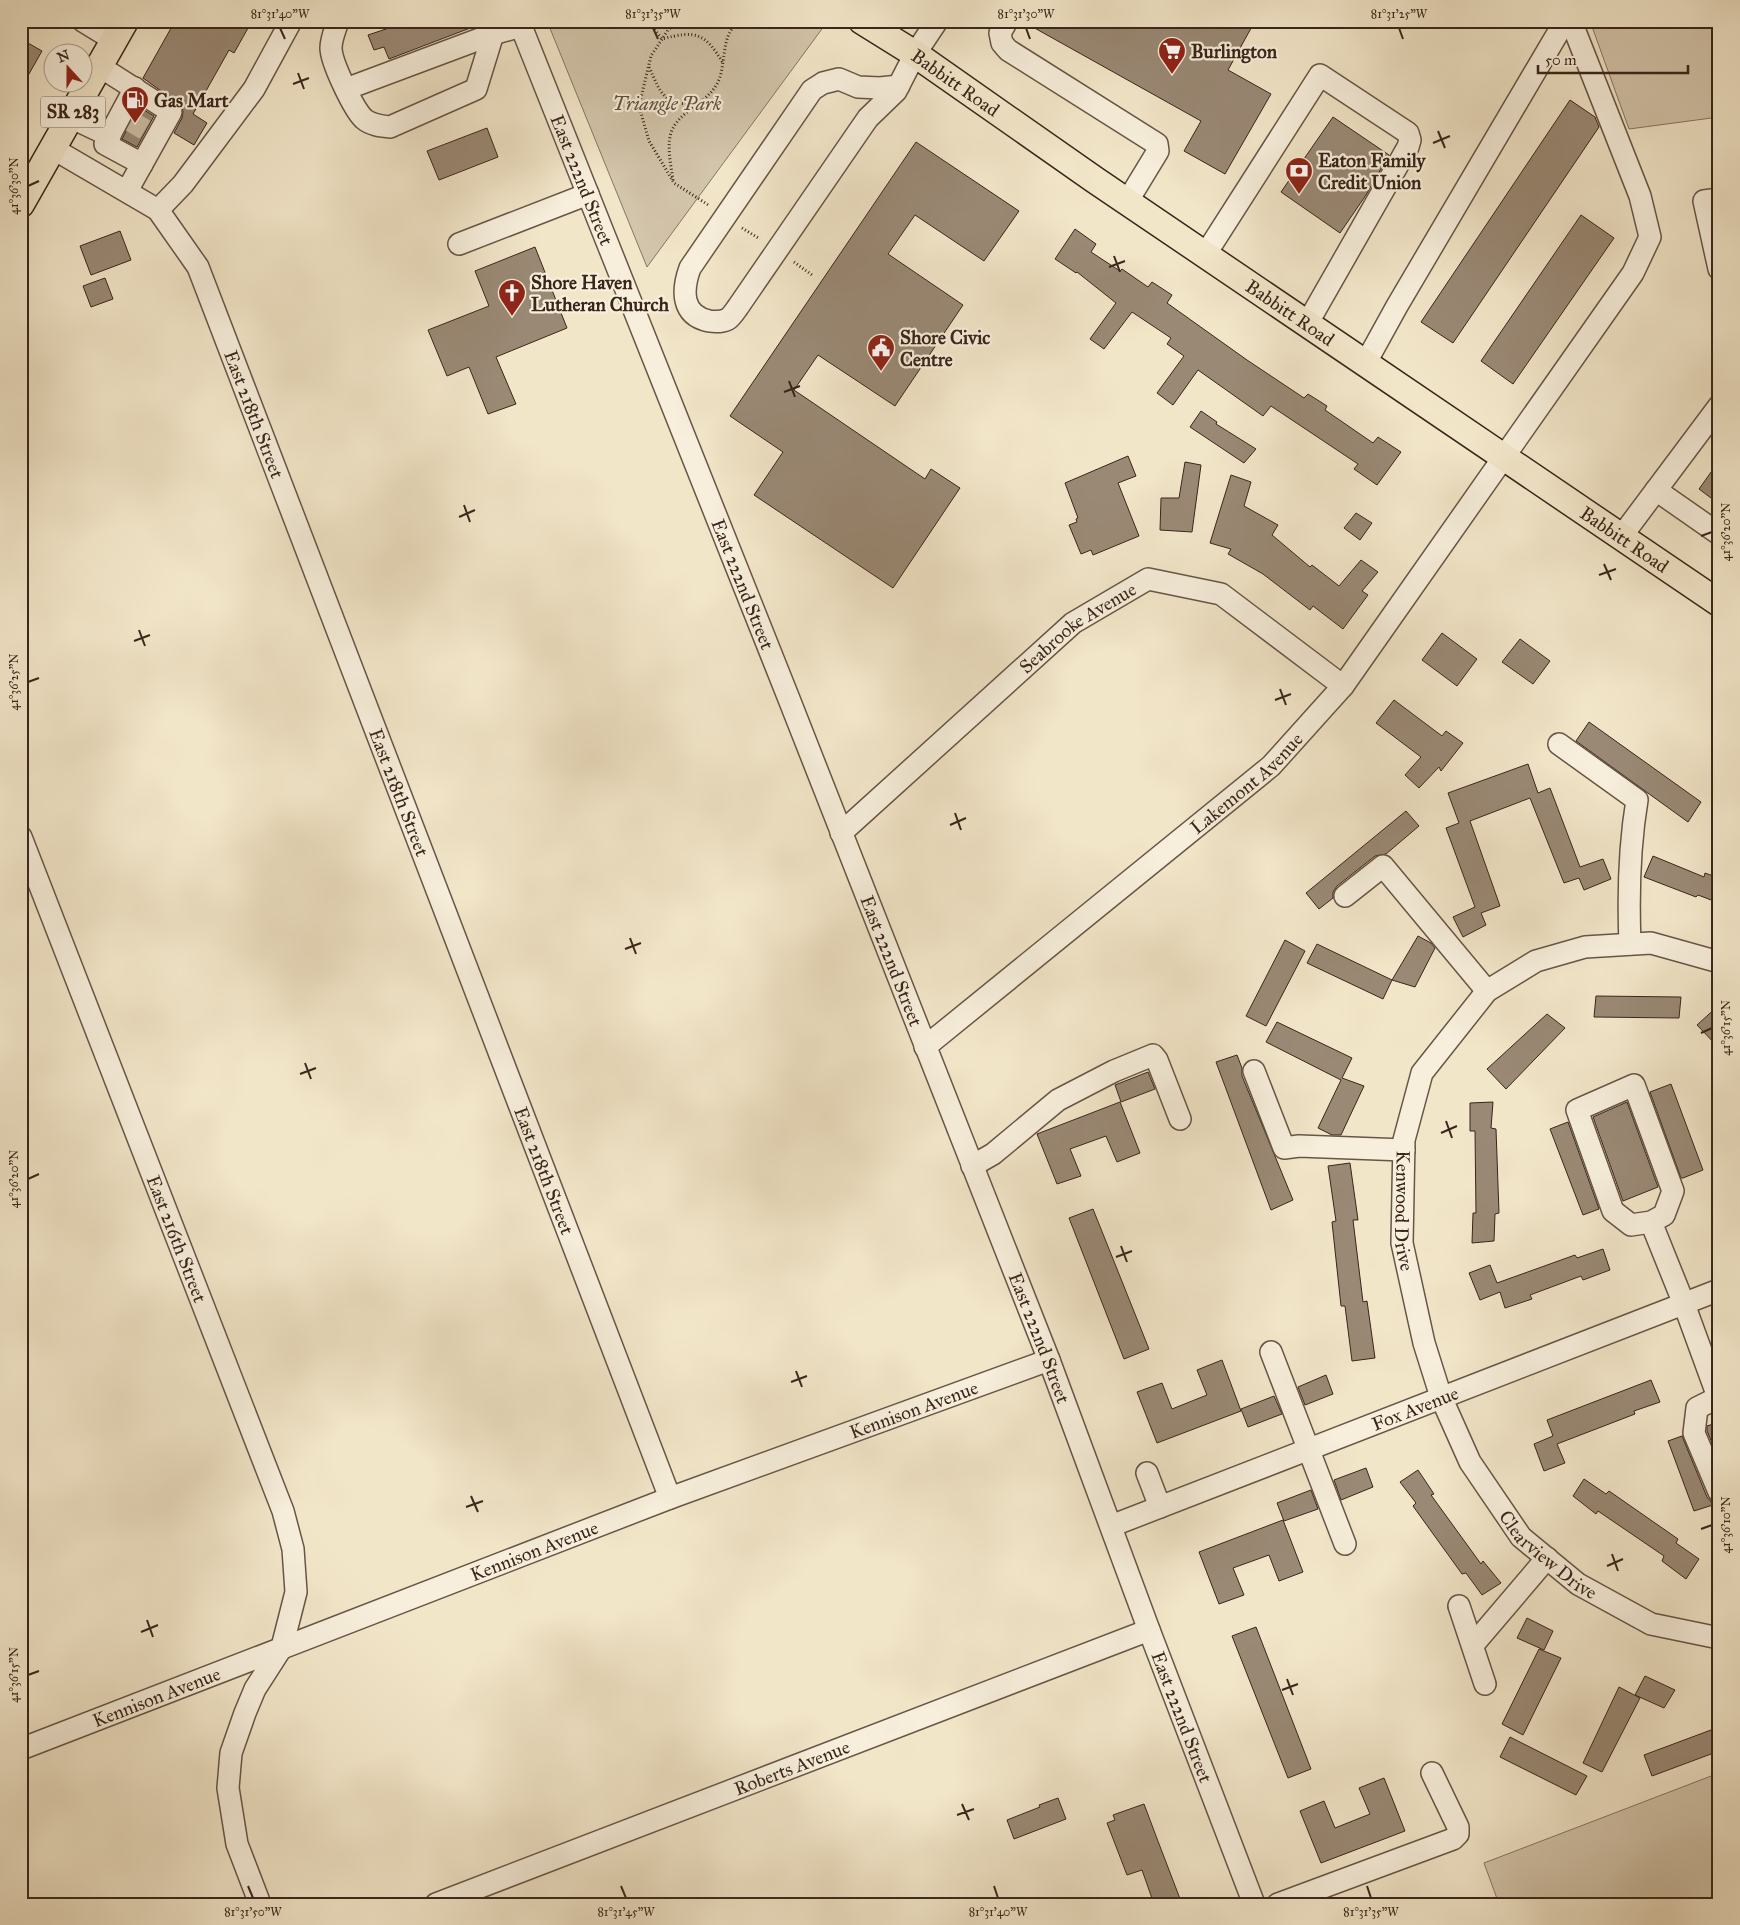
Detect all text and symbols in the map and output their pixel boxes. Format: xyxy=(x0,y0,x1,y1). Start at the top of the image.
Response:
text: 81°31'40"W xyxy=(251,7,310,21)
text: 81°31'35"W xyxy=(625,7,681,21)
text: 81°31'30"W xyxy=(998,7,1055,21)
text: 81°31'25"W xyxy=(1371,7,1428,21)
supermarket icon: Burlington xyxy=(1157,36,1187,75)
place label: Burlington xyxy=(1191,40,1278,64)
north arrow xyxy=(42,42,92,92)
scale bar xyxy=(1538,42,1688,74)
street label: Babbitt Road xyxy=(907,44,1004,122)
text: N xyxy=(55,46,72,66)
text: 50 m xyxy=(1545,51,1577,69)
fuel station icon: Gas Mart xyxy=(120,85,150,124)
place label: Gas Mart xyxy=(154,89,229,112)
park label: Triangle Park xyxy=(613,92,722,115)
road number: SR 283 xyxy=(40,96,106,128)
street label: East 222nd Street xyxy=(545,111,618,249)
place label: Eaton Family Credit Union xyxy=(1318,149,1426,194)
bank icon: Eaton Family Credit Union xyxy=(1284,156,1314,195)
text: 41°36'30"N xyxy=(7,157,21,215)
place label: Shore Haven Lutheran Church xyxy=(531,271,669,316)
street label: Babbitt Road xyxy=(1241,275,1339,351)
church icon: Shore Haven Lutheran Church xyxy=(497,278,527,317)
place label: Shore Civic Centre xyxy=(900,326,990,371)
public building icon: Shore Civic Centre xyxy=(866,333,896,372)
street label: East 218th Street xyxy=(219,347,289,482)
street label: Babbitt Road xyxy=(1576,501,1673,578)
text: 41°36'20"N xyxy=(1719,503,1733,561)
street label: East 222nd Street xyxy=(706,516,779,653)
street label: Seabrooke Avenue xyxy=(1014,577,1141,678)
text: 41°36'25"N xyxy=(7,654,21,710)
street label: East 218th Street xyxy=(364,725,434,860)
street label: Lakemont Avenue xyxy=(1186,728,1308,839)
street label: East 222nd Street xyxy=(855,892,928,1030)
text: 41°36'15"N xyxy=(1719,1000,1733,1056)
street label: East 218th Street xyxy=(509,1103,579,1238)
text: 41°36'20"N xyxy=(7,1150,21,1208)
street label: Kenwood Drive xyxy=(1390,1150,1419,1273)
street label: East 216th Street xyxy=(142,1172,212,1306)
street label: East 222nd Street xyxy=(1004,1269,1075,1407)
street label: Kennison Avenue xyxy=(846,1376,981,1444)
street label: Fox Avenue xyxy=(1368,1381,1462,1436)
text: 41°36'10"N xyxy=(1719,1496,1733,1554)
street label: Clearview Drive xyxy=(1494,1506,1601,1604)
street label: Kennison Avenue xyxy=(467,1516,601,1586)
text: 41°36'15"N xyxy=(7,1647,21,1703)
street label: East 222nd Street xyxy=(1146,1648,1217,1786)
street label: Kennison Avenue xyxy=(89,1662,224,1732)
street label: Roberts Avenue xyxy=(731,1735,853,1800)
text: 81°31'50"W xyxy=(224,1905,282,1919)
text: 81°31'45"W xyxy=(597,1905,655,1919)
text: 81°31'40"W xyxy=(969,1905,1028,1919)
text: 81°31'35"W xyxy=(1343,1905,1399,1919)

